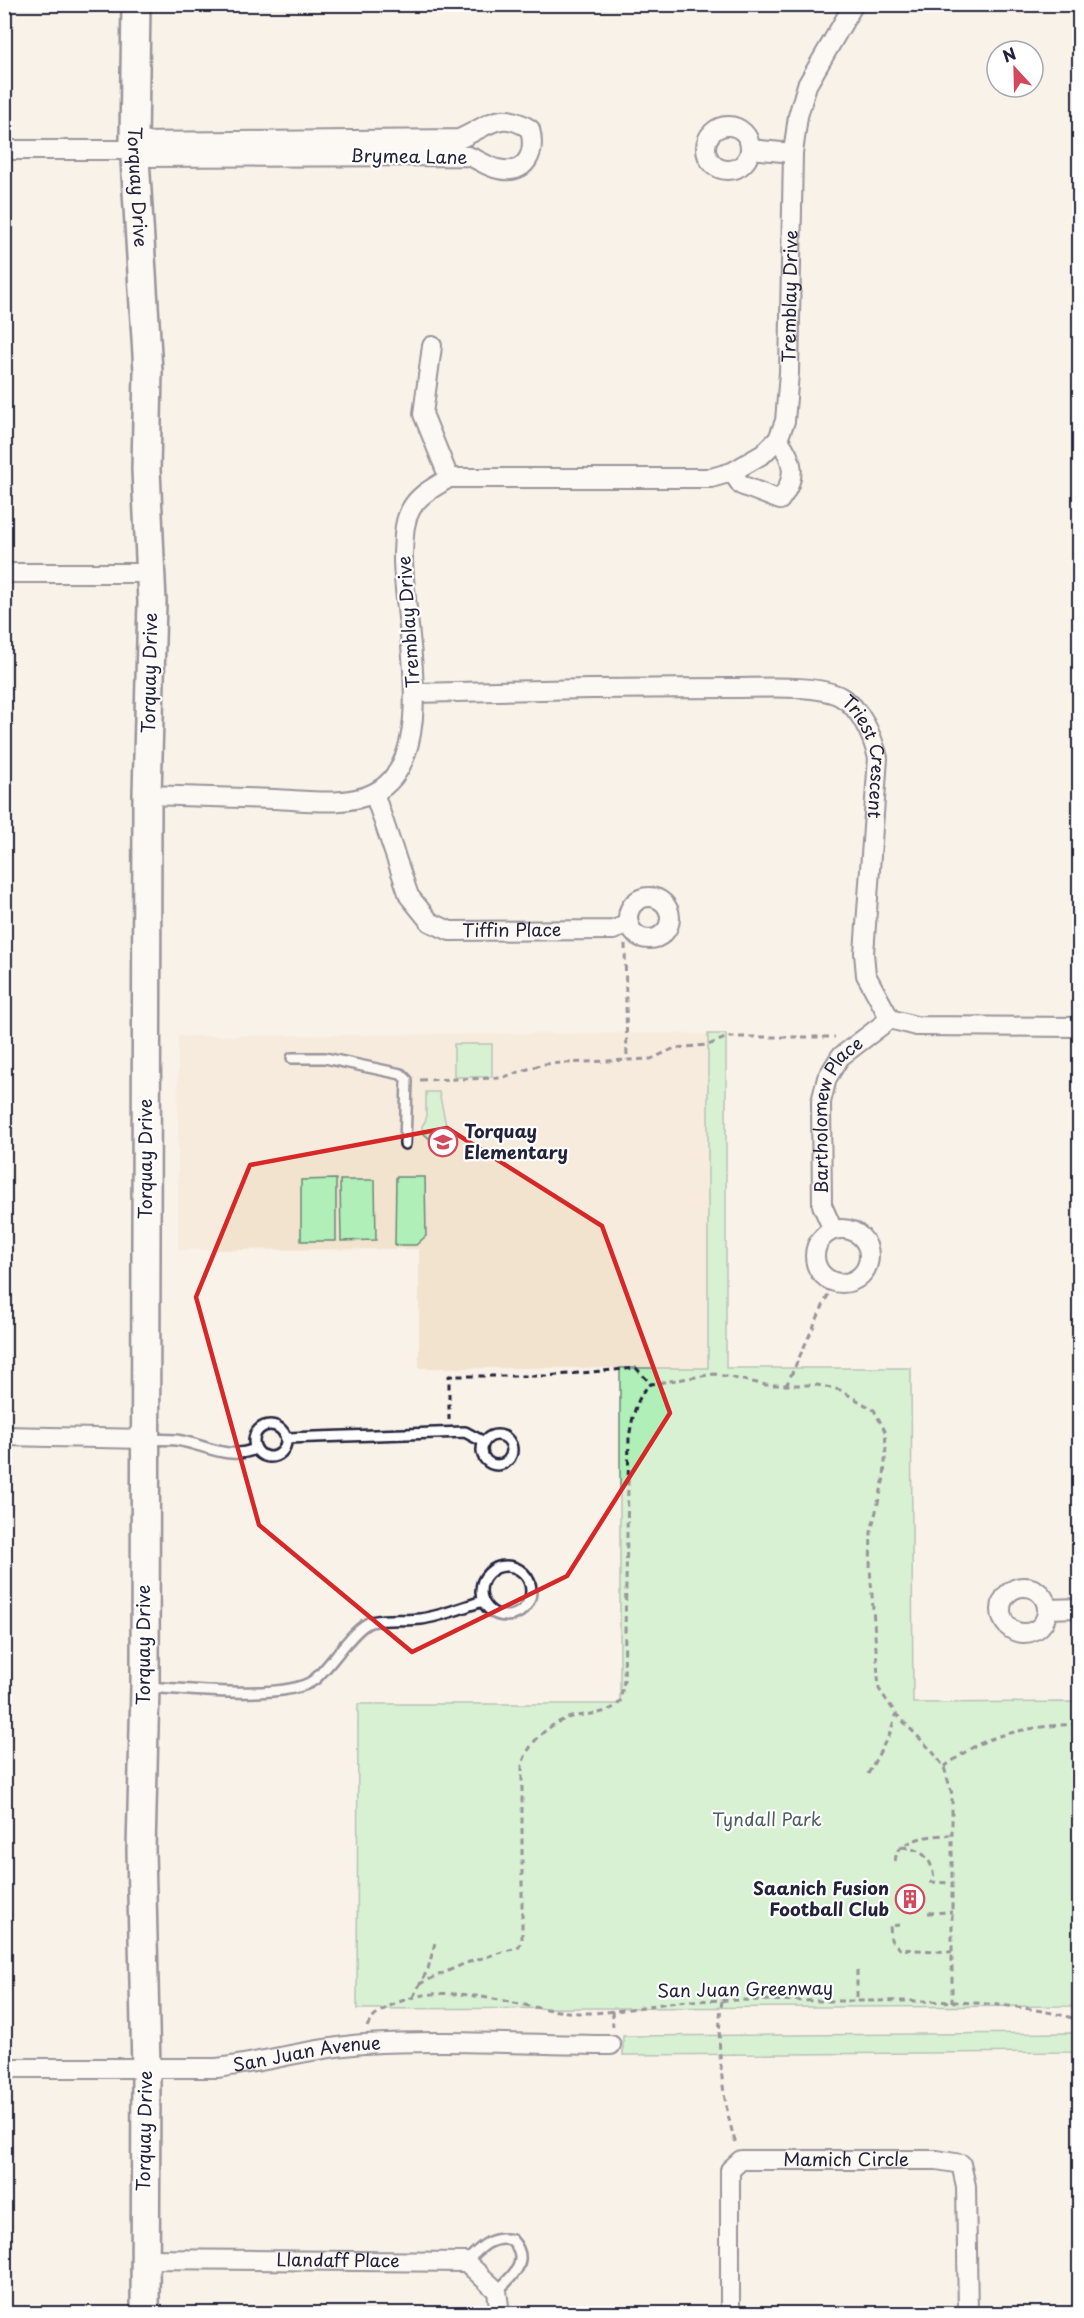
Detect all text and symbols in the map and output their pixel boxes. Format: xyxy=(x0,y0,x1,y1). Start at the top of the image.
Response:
north arrow xyxy=(985,39,1045,99)
text: N xyxy=(999,41,1019,68)
street label: Torquay Drive xyxy=(122,126,155,248)
street label: Brymea Lane xyxy=(350,141,468,170)
street label: Tremblay Drive xyxy=(774,230,804,363)
street label: Tremblay Drive xyxy=(389,555,426,689)
street label: Torquay Drive xyxy=(134,612,163,734)
street label: Triest Crescent xyxy=(837,688,893,819)
street label: Tiffin Place xyxy=(462,915,561,943)
street label: Bartholomew Place xyxy=(806,1029,868,1194)
street label: Torquay Drive xyxy=(131,1099,158,1219)
place label: Torquay Elementary xyxy=(464,1117,568,1165)
school or university icon: Torquay Elementary xyxy=(427,1126,459,1158)
street label: Torquay Drive xyxy=(129,1585,156,1705)
park label: Tyndall Park xyxy=(712,1805,822,1832)
place label: Saanich Fusion Football Club xyxy=(753,1874,889,1922)
building icon: Saanich Fusion Football Club xyxy=(894,1883,926,1915)
street label: San Juan Greenway xyxy=(657,1973,833,2004)
street label: San Juan Avenue xyxy=(231,2028,381,2078)
street label: Torquay Drive xyxy=(129,2070,158,2192)
street label: Mamich Circle xyxy=(783,2145,909,2172)
street label: Llandaff Place xyxy=(276,2245,400,2273)

